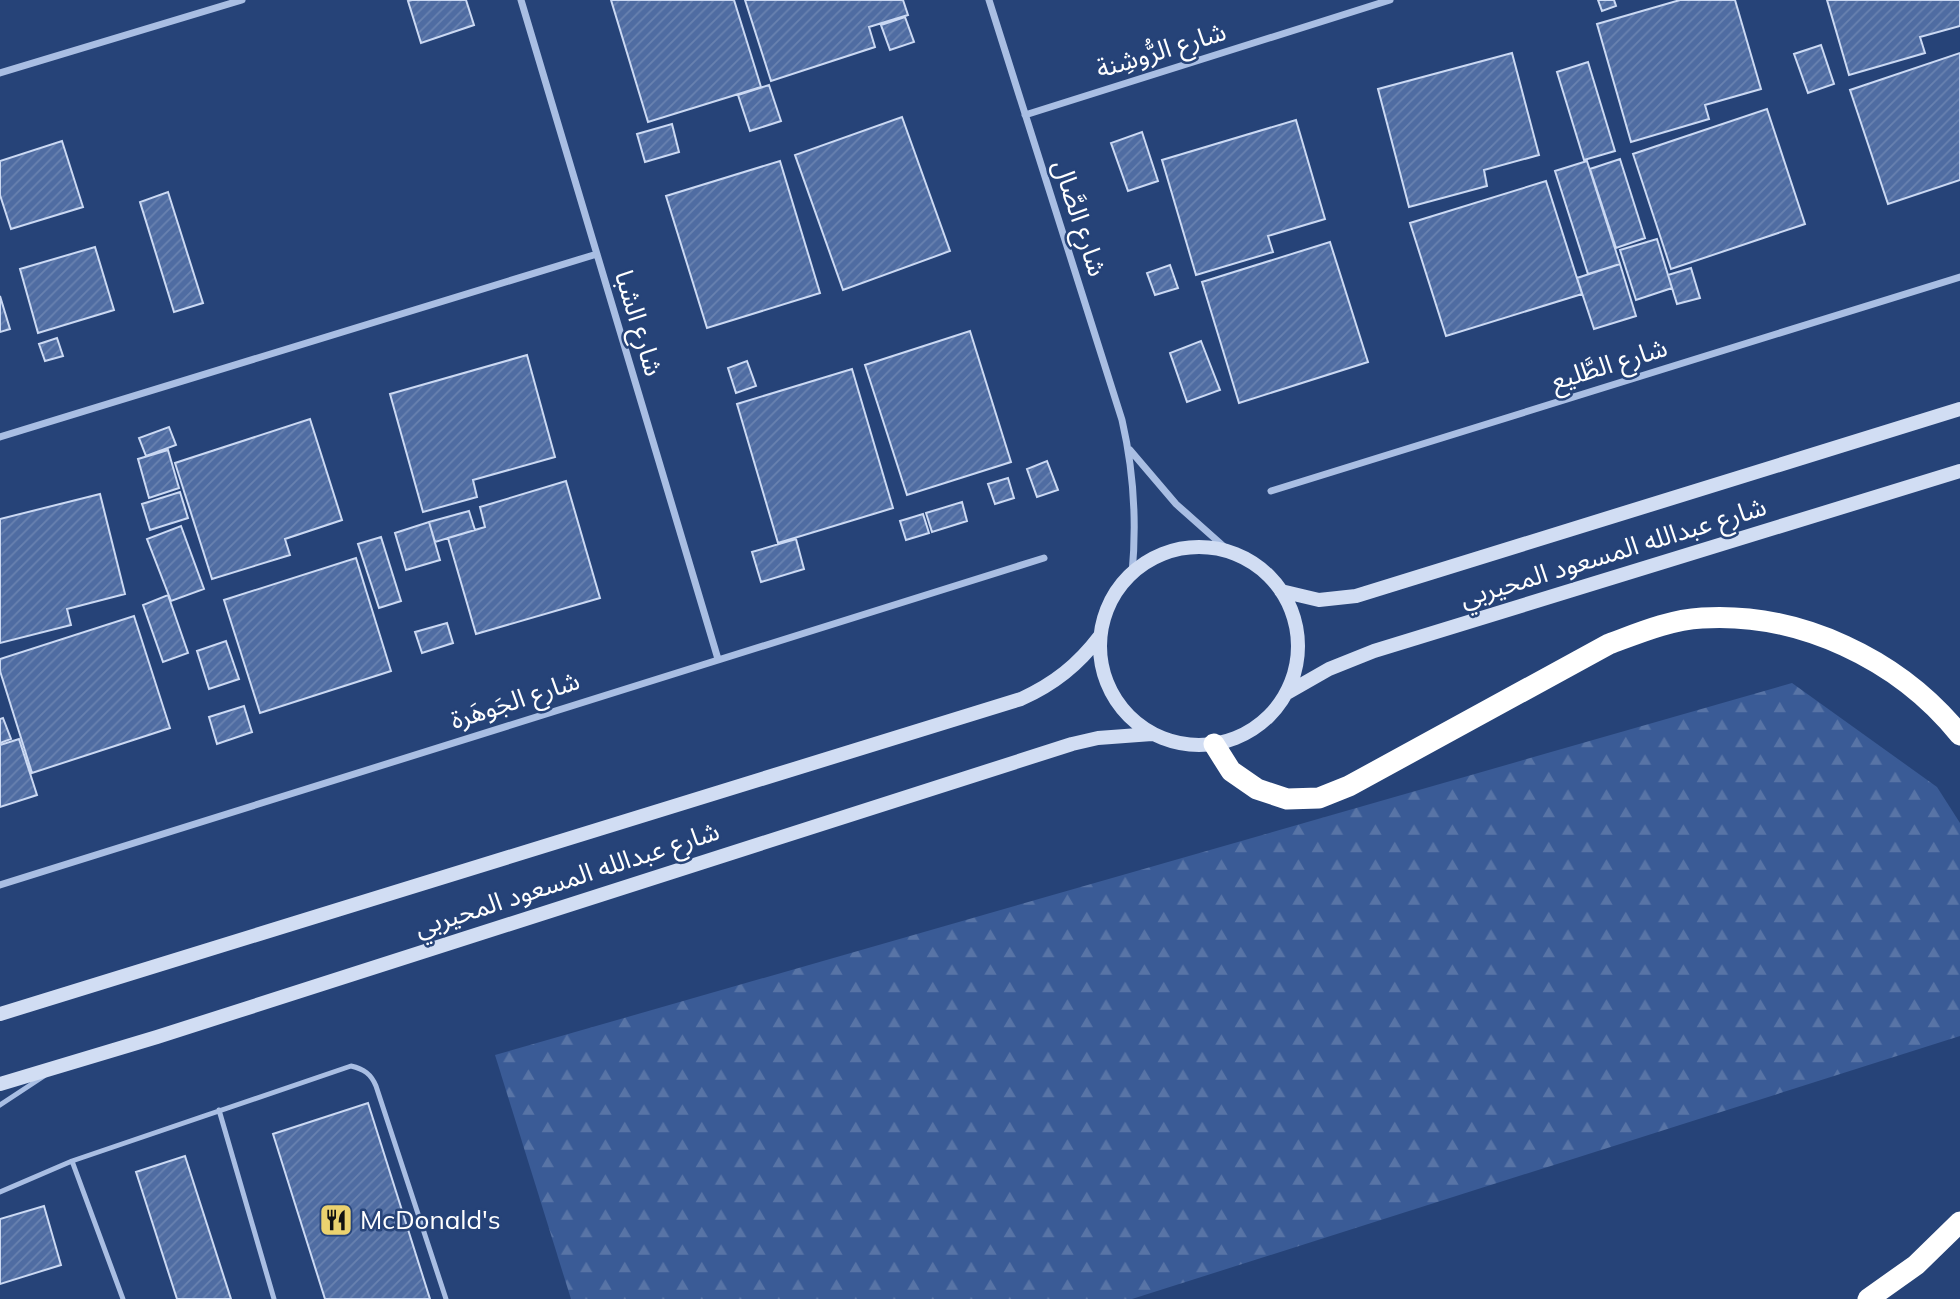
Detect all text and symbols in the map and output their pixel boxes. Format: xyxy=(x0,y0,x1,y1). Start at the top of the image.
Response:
street label: شارع الرُّوشِنة xyxy=(1092,14,1231,88)
street label: شارع الصَّال xyxy=(1043,155,1115,281)
street label: شارع الشبا xyxy=(605,266,671,381)
street label: شارع الطَّليع xyxy=(1547,330,1672,401)
street label: شارع عبدالله المسعود المحيربي xyxy=(1456,489,1771,618)
street label: شارع الجَوهَرة xyxy=(446,663,585,739)
street label: شارع عبدالله المسعود المحيربي xyxy=(410,814,725,947)
restaurant icon: McDonald's xyxy=(317,1201,355,1239)
place label: McDonald's xyxy=(360,1203,501,1236)

